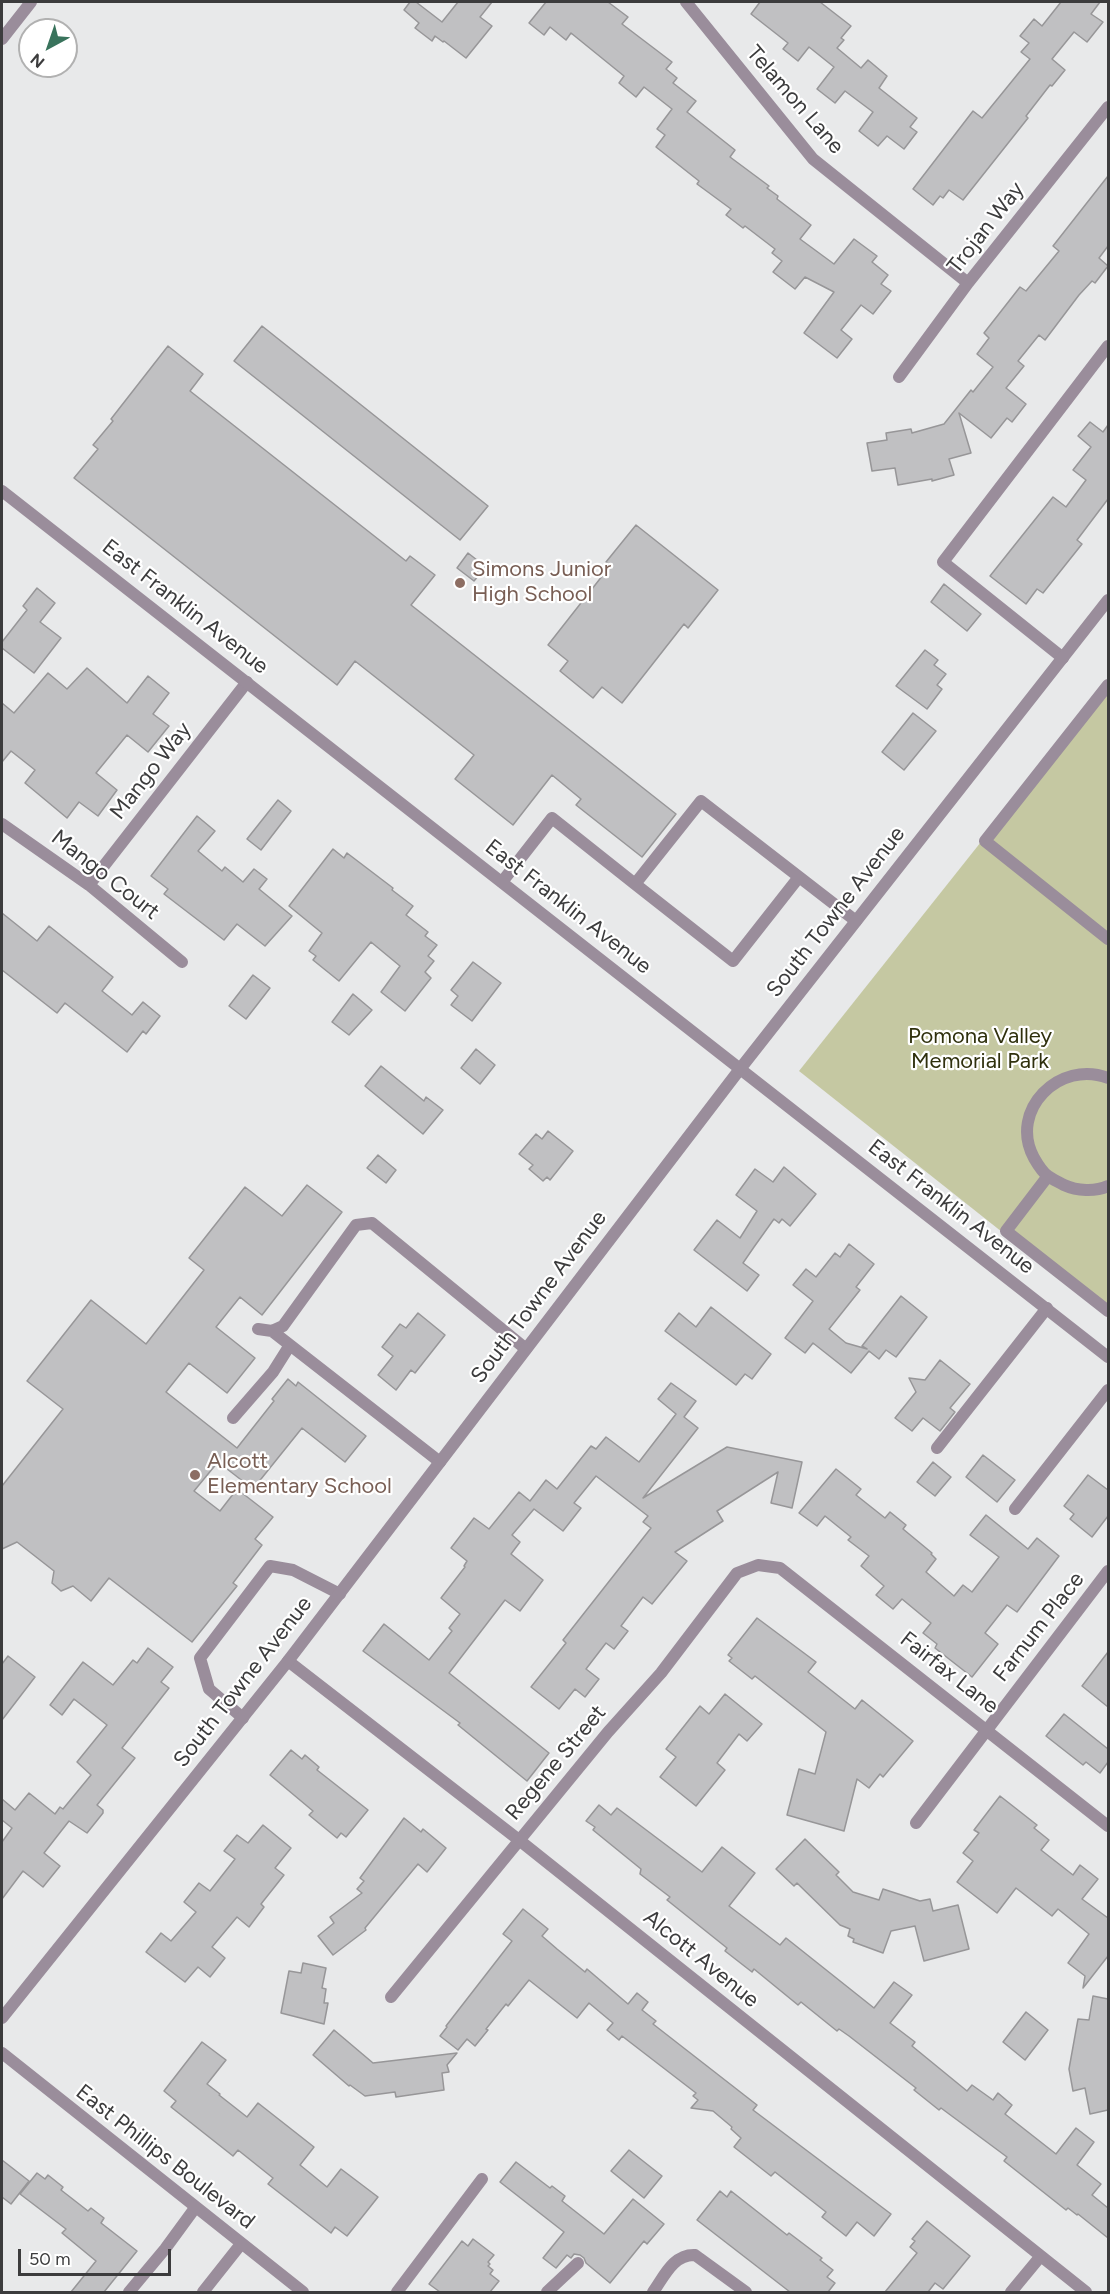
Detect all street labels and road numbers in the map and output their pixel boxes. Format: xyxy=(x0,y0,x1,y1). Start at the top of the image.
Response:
street label: Telamon Lane xyxy=(741,40,849,160)
street label: Trojan Way xyxy=(942,177,1030,279)
street label: East Franklin Avenue xyxy=(97,534,273,680)
street label: Mango Way xyxy=(105,717,197,825)
street label: South Towne Avenue xyxy=(761,821,911,1003)
street label: Mango Court xyxy=(46,825,164,925)
street label: East Franklin Avenue xyxy=(480,834,656,980)
street label: East Franklin Avenue xyxy=(863,1134,1039,1280)
street label: South Towne Avenue xyxy=(466,1206,612,1388)
street label: Farnum Place xyxy=(988,1567,1090,1687)
street label: South Towne Avenue xyxy=(168,1591,318,1773)
street label: Fairfax Lane xyxy=(895,1626,1003,1720)
street label: Regene Street xyxy=(500,1700,612,1826)
street label: Alcott Avenue xyxy=(638,1904,764,2014)
street label: East Phillips Boulevard xyxy=(70,2079,260,2235)

